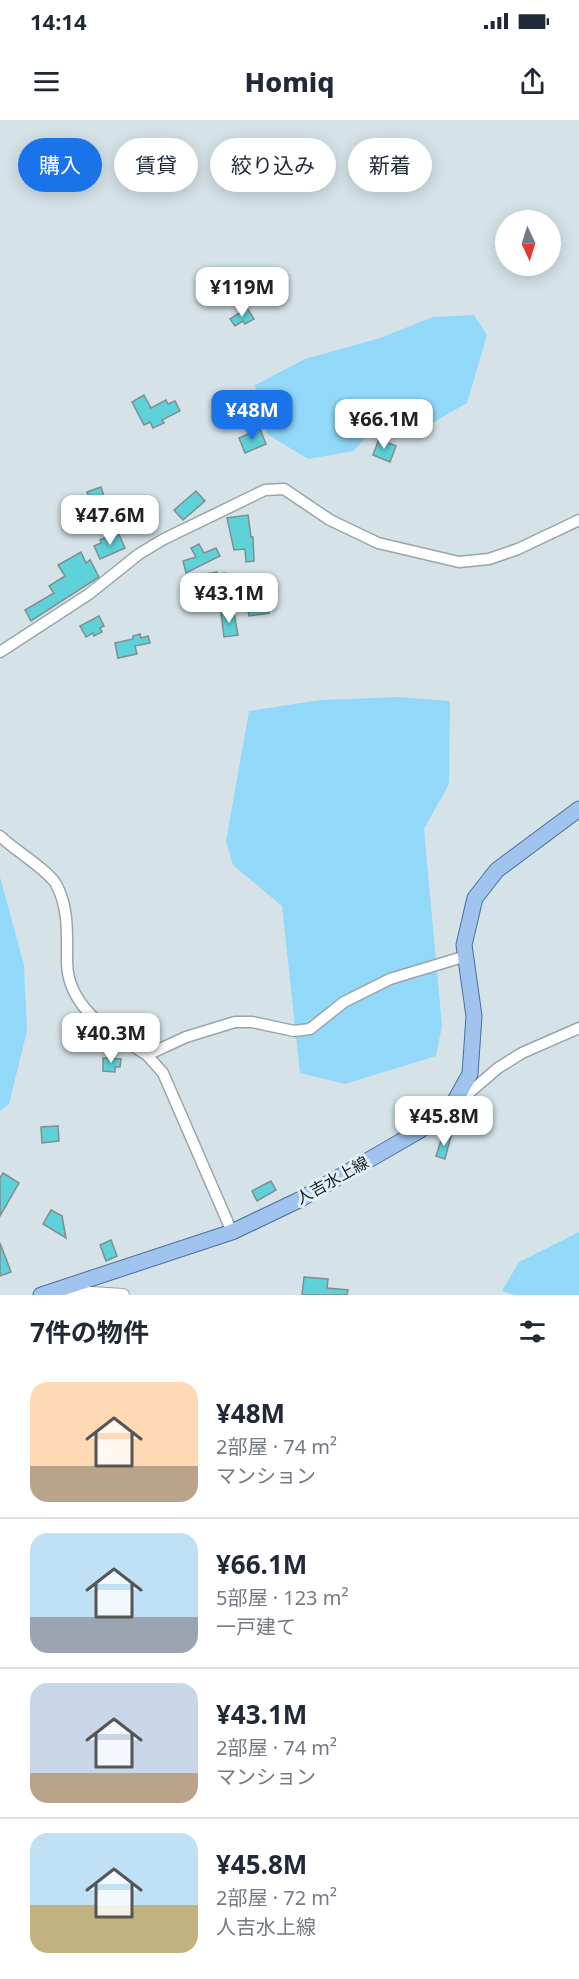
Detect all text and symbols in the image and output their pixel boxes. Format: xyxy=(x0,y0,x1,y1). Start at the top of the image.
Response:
text: 14:14 xyxy=(30,6,87,36)
text: Homiq xyxy=(245,63,334,100)
icon: menu xyxy=(30,65,63,98)
icon: share xyxy=(516,65,549,98)
chip: 購入 xyxy=(18,138,102,192)
chip: 賃貸 xyxy=(114,138,198,192)
chip: 絞り込み xyxy=(210,138,336,192)
chip: 新着 xyxy=(348,138,432,192)
north arrow xyxy=(495,210,561,276)
map controls xyxy=(495,210,561,276)
pin: ¥119M xyxy=(200,267,284,318)
text: ¥119M xyxy=(210,273,274,300)
pin: ¥48M xyxy=(216,390,288,441)
text: ¥48M xyxy=(225,396,279,423)
pin: ¥66.1M xyxy=(335,399,433,450)
text: ¥66.1M xyxy=(349,405,419,432)
pin: ¥47.6M xyxy=(61,495,159,546)
text: ¥47.6M xyxy=(75,501,145,528)
pin: ¥43.1M xyxy=(180,573,278,624)
text: ¥43.1M xyxy=(194,579,264,606)
pin: ¥40.3M xyxy=(62,1013,160,1064)
text: ¥40.3M xyxy=(76,1019,146,1046)
pin: ¥45.8M xyxy=(395,1096,493,1147)
text: ¥45.8M xyxy=(409,1102,479,1129)
street label: 人吉水上線 xyxy=(292,1151,372,1209)
text: 7件の物件 xyxy=(30,1314,149,1350)
icon: filters xyxy=(516,1315,549,1348)
text: ¥48M xyxy=(216,1395,285,1431)
icon: home xyxy=(78,1406,150,1478)
text: 2部屋 · 74 m² xyxy=(216,1433,337,1460)
text: マンション xyxy=(216,1462,316,1489)
text: ¥66.1M xyxy=(216,1546,307,1582)
icon: home xyxy=(78,1557,150,1629)
text: 5部屋 · 123 m² xyxy=(216,1584,348,1611)
text: 一戸建て xyxy=(216,1613,296,1640)
text: ¥43.1M xyxy=(216,1696,307,1732)
icon: home xyxy=(78,1707,150,1779)
text: 2部屋 · 74 m² xyxy=(216,1734,337,1761)
text: マンション xyxy=(216,1763,316,1790)
text: ¥45.8M xyxy=(216,1846,307,1882)
icon: home xyxy=(78,1857,150,1929)
text: 2部屋 · 72 m² xyxy=(216,1884,337,1911)
text: 人吉水上線 xyxy=(216,1913,316,1940)

